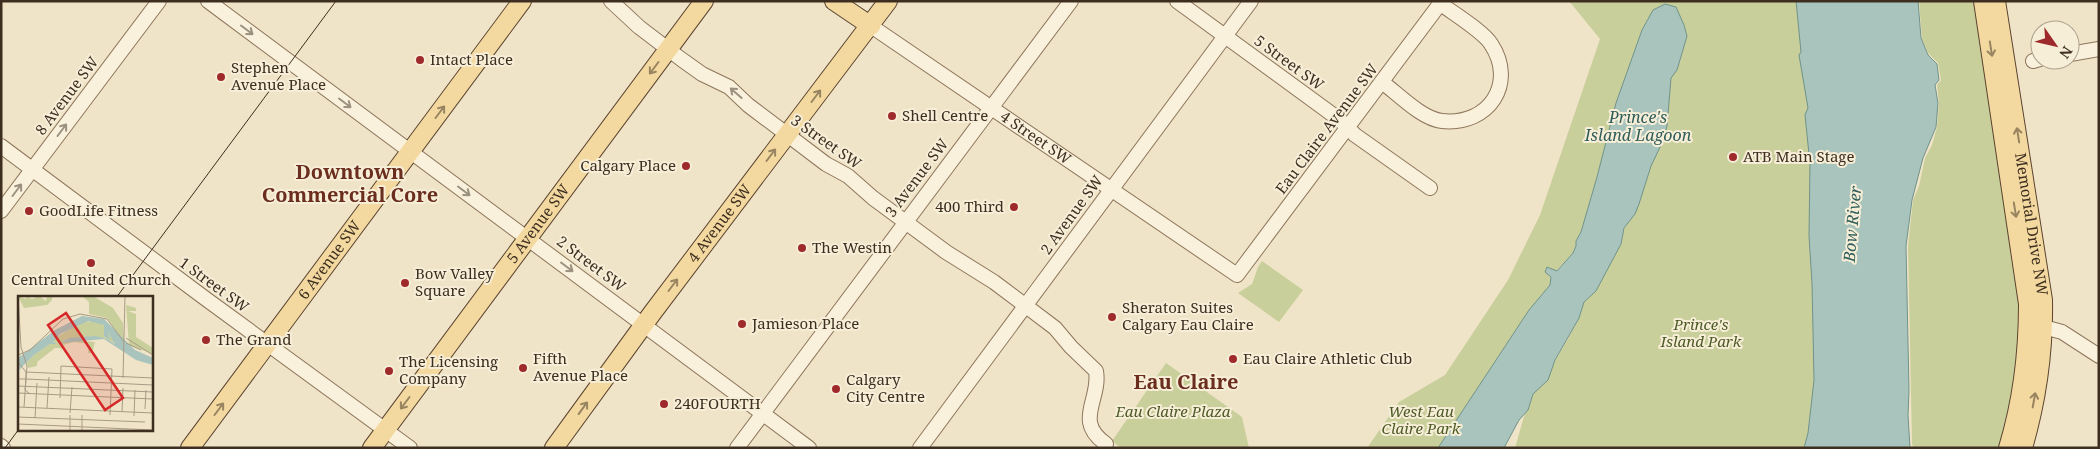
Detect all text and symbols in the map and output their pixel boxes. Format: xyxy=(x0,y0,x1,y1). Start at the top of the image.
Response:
north arrow xyxy=(2030,20,2080,70)
one-way arrow xyxy=(240,25,253,36)
street label: 5 Street SW xyxy=(1251,30,1329,94)
one-way arrow xyxy=(1986,41,1996,57)
text: N xyxy=(2055,43,2077,62)
place label: Intact Place xyxy=(430,49,513,69)
street label: 8 Avenue SW xyxy=(30,52,102,139)
marker: Intact Place xyxy=(414,54,426,66)
place label: Stephen Avenue Place xyxy=(231,57,326,94)
street label: Eau Claire Avenue SW xyxy=(1271,59,1382,198)
one-way arrow xyxy=(649,61,659,75)
marker: Stephen Avenue Place xyxy=(215,71,227,83)
one-way arrow xyxy=(729,87,742,99)
one-way arrow xyxy=(811,90,822,103)
one-way arrow xyxy=(338,98,351,109)
place label: Shell Centre xyxy=(902,105,988,125)
one-way arrow xyxy=(434,106,445,119)
street label: 4 Street SW xyxy=(997,106,1076,169)
water label: Prince's Island Lagoon xyxy=(1584,106,1692,146)
street label: 3 Street SW xyxy=(787,110,866,173)
marker: Shell Centre xyxy=(886,110,898,122)
one-way arrow xyxy=(57,123,67,137)
one-way arrow xyxy=(2013,128,2023,144)
street label: 3 Avenue SW xyxy=(880,134,952,221)
place label: ATB Main Stage xyxy=(1743,146,1854,166)
one-way arrow xyxy=(766,148,776,162)
marker: ATB Main Stage xyxy=(1727,151,1739,163)
street label: Memorial Drive NW xyxy=(2011,151,2053,297)
place label: Calgary Place xyxy=(580,155,676,175)
district label: Downtown Commercial Core xyxy=(262,158,438,208)
marker: Calgary Place xyxy=(680,160,692,172)
street label: 2 Avenue SW xyxy=(1036,171,1107,258)
street label: 4 Avenue SW xyxy=(683,179,755,266)
street label: 5 Avenue SW xyxy=(502,180,574,267)
one-way arrow xyxy=(12,183,22,197)
water label: Bow River xyxy=(1838,184,1866,264)
one-way arrow xyxy=(457,185,470,196)
place label: 400 Third xyxy=(935,196,1004,216)
place label: GoodLife Fitness xyxy=(39,200,158,220)
marker: 400 Third xyxy=(1008,201,1020,213)
one-way arrow xyxy=(2011,202,2021,218)
marker: GoodLife Fitness xyxy=(23,205,35,217)
street label: 6 Avenue SW xyxy=(293,216,365,303)
street label: 2 Street SW xyxy=(553,231,630,296)
place label: The Westin xyxy=(812,237,892,257)
marker: The Westin xyxy=(796,242,808,254)
street label: 1 Street SW xyxy=(176,252,254,316)
marker: Central United Church xyxy=(85,257,97,269)
one-way arrow xyxy=(560,262,574,272)
place label: Bow Valley Square xyxy=(415,263,494,300)
place label: Central United Church xyxy=(11,269,171,289)
marker: Bow Valley Square xyxy=(399,277,411,289)
one-way arrow xyxy=(668,279,679,292)
inset map xyxy=(18,296,152,432)
place label: Sheraton Suites Calgary Eau Claire xyxy=(1122,297,1254,334)
marker: Sheraton Suites Calgary Eau Claire xyxy=(1106,311,1118,323)
place label: Jamieson Place xyxy=(751,313,859,333)
park label: Prince's Island Park xyxy=(1660,314,1742,351)
marker: Jamieson Place xyxy=(736,318,748,330)
place label: The Grand xyxy=(216,329,291,349)
marker: The Grand xyxy=(200,334,212,346)
place label: Fifth Avenue Place xyxy=(533,348,628,385)
place label: Eau Claire Athletic Club xyxy=(1243,348,1412,368)
place label: The Licensing Company xyxy=(399,351,498,388)
marker: Eau Claire Athletic Club xyxy=(1227,353,1239,365)
marker: Fifth Avenue Place xyxy=(517,362,529,374)
marker: The Licensing Company xyxy=(383,365,395,377)
district label: Eau Claire xyxy=(1134,368,1238,395)
place label: Calgary City Centre xyxy=(846,369,925,406)
marker: Calgary City Centre xyxy=(830,383,842,395)
place label: 240FOURTH xyxy=(674,393,761,413)
one-way arrow xyxy=(2030,393,2040,409)
one-way arrow xyxy=(399,396,410,409)
marker: 240FOURTH xyxy=(658,398,670,410)
park label: Eau Claire Plaza xyxy=(1114,401,1231,421)
park label: West Eau Claire Park xyxy=(1382,401,1461,438)
one-way arrow xyxy=(214,402,224,416)
one-way arrow xyxy=(577,402,588,416)

